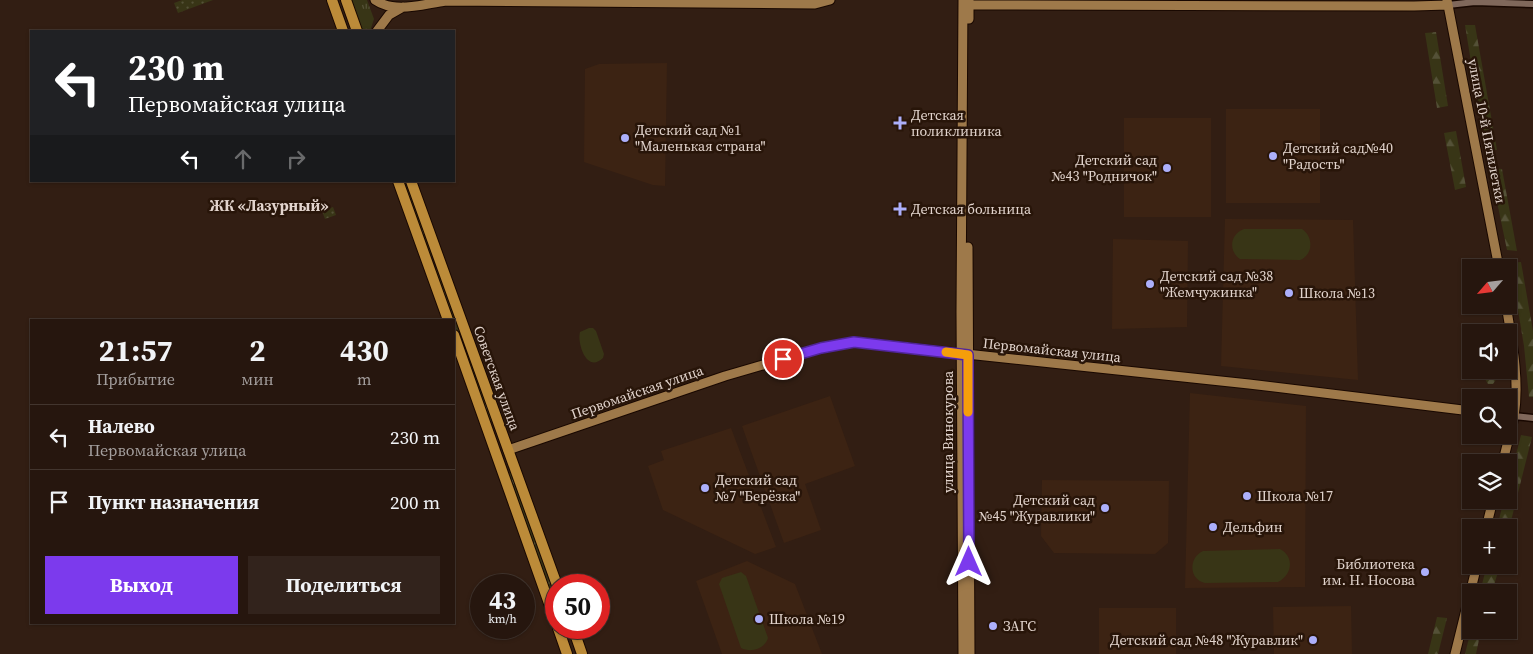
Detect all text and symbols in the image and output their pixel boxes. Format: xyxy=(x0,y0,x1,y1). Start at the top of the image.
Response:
text: 230 m xyxy=(128,44,224,92)
icon: left xyxy=(45,50,110,115)
street label: улица 10-й Пятилетки xyxy=(1463,57,1511,205)
text: Первомайская улица xyxy=(128,89,346,119)
place label: Детская поликлиника xyxy=(911,105,1002,141)
marker: Детская поликлиника xyxy=(893,116,907,130)
place label: Детский сад №1 "Маленькая страна" xyxy=(635,120,765,156)
marker: Детский сад №1 "Маленькая страна" xyxy=(619,132,631,144)
place label: Детский сад№40 "Радость" xyxy=(1283,138,1393,174)
icon: left xyxy=(176,145,204,173)
icon: ahead xyxy=(229,145,257,173)
icon: right xyxy=(282,145,310,173)
place label: Детский сад №43 "Родничок" xyxy=(1051,150,1157,186)
marker: Детский сад№40 "Радость" xyxy=(1267,150,1279,162)
marker: Детский сад №43 "Родничок" xyxy=(1161,162,1173,174)
district label: ЖК «Лазурный» xyxy=(209,195,329,216)
place label: Детская больница xyxy=(911,199,1032,219)
marker: Детская больница xyxy=(893,202,907,216)
north arrow xyxy=(1462,259,1518,314)
map controls xyxy=(1462,259,1517,639)
place label: Детский сад №38 "Жемчужинка" xyxy=(1160,266,1273,302)
marker: Детский сад №38 "Жемчужинка" xyxy=(1144,278,1156,290)
place label: Школа №13 xyxy=(1299,283,1375,303)
marker: Школа №13 xyxy=(1283,287,1295,299)
street label: Советская улица xyxy=(469,323,525,434)
button: sound xyxy=(1462,324,1517,379)
text: 21:57 xyxy=(99,330,173,371)
text: 2 xyxy=(249,330,266,371)
text: 430 xyxy=(340,330,389,371)
street label: Первомайская улица xyxy=(982,333,1123,367)
pin xyxy=(762,338,804,380)
icon: arrive xyxy=(769,345,797,373)
street label: Первомайская улица xyxy=(568,360,707,424)
text: Прибытие xyxy=(96,368,175,390)
text: мин xyxy=(241,368,274,390)
text: m xyxy=(357,368,371,390)
street label: улица Винокурова xyxy=(938,370,958,493)
button: search xyxy=(1462,389,1517,444)
text: Налево xyxy=(88,413,155,439)
icon: left xyxy=(45,423,73,451)
text: 230 m xyxy=(390,424,440,450)
text: Первомайская улица xyxy=(88,439,246,461)
button: layers xyxy=(1462,454,1517,509)
place label: Детский сад №7 "Берёзка" xyxy=(715,470,800,506)
marker: Детский сад №7 "Берёзка" xyxy=(699,482,711,494)
place label: Школа №17 xyxy=(1257,486,1333,506)
icon: arrive xyxy=(45,488,73,516)
text: Пункт назначения xyxy=(88,489,259,515)
text: 200 m xyxy=(390,489,440,515)
place label: Детский сад №45 "Журавлики" xyxy=(978,490,1095,526)
marker: Школа №17 xyxy=(1241,490,1253,502)
marker: Детский сад №45 "Журавлики" xyxy=(1099,502,1111,514)
place label: Дельфин xyxy=(1223,517,1283,537)
button: + xyxy=(1462,519,1517,574)
marker: Дельфин xyxy=(1207,521,1219,533)
position arrow xyxy=(942,535,994,587)
place label: Библиотека им. Н. Носова xyxy=(1322,554,1416,590)
button: Выход xyxy=(45,556,238,614)
button: Поделиться xyxy=(248,556,440,614)
marker: Библиотека им. Н. Носова xyxy=(1419,566,1431,578)
speed limit sign: 50 xyxy=(545,574,610,639)
text: 43 xyxy=(489,583,516,617)
button: − xyxy=(1462,584,1517,639)
place label: Школа №19 xyxy=(769,609,845,629)
text: km/h xyxy=(488,611,517,627)
marker: Школа №19 xyxy=(753,613,765,625)
place label: ЗАГС xyxy=(1003,616,1036,636)
marker: ЗАГС xyxy=(987,620,999,632)
place label: Детский сад №48 "Журавлик" xyxy=(1110,630,1303,650)
marker: Детский сад №48 "Журавлик" xyxy=(1307,634,1319,646)

